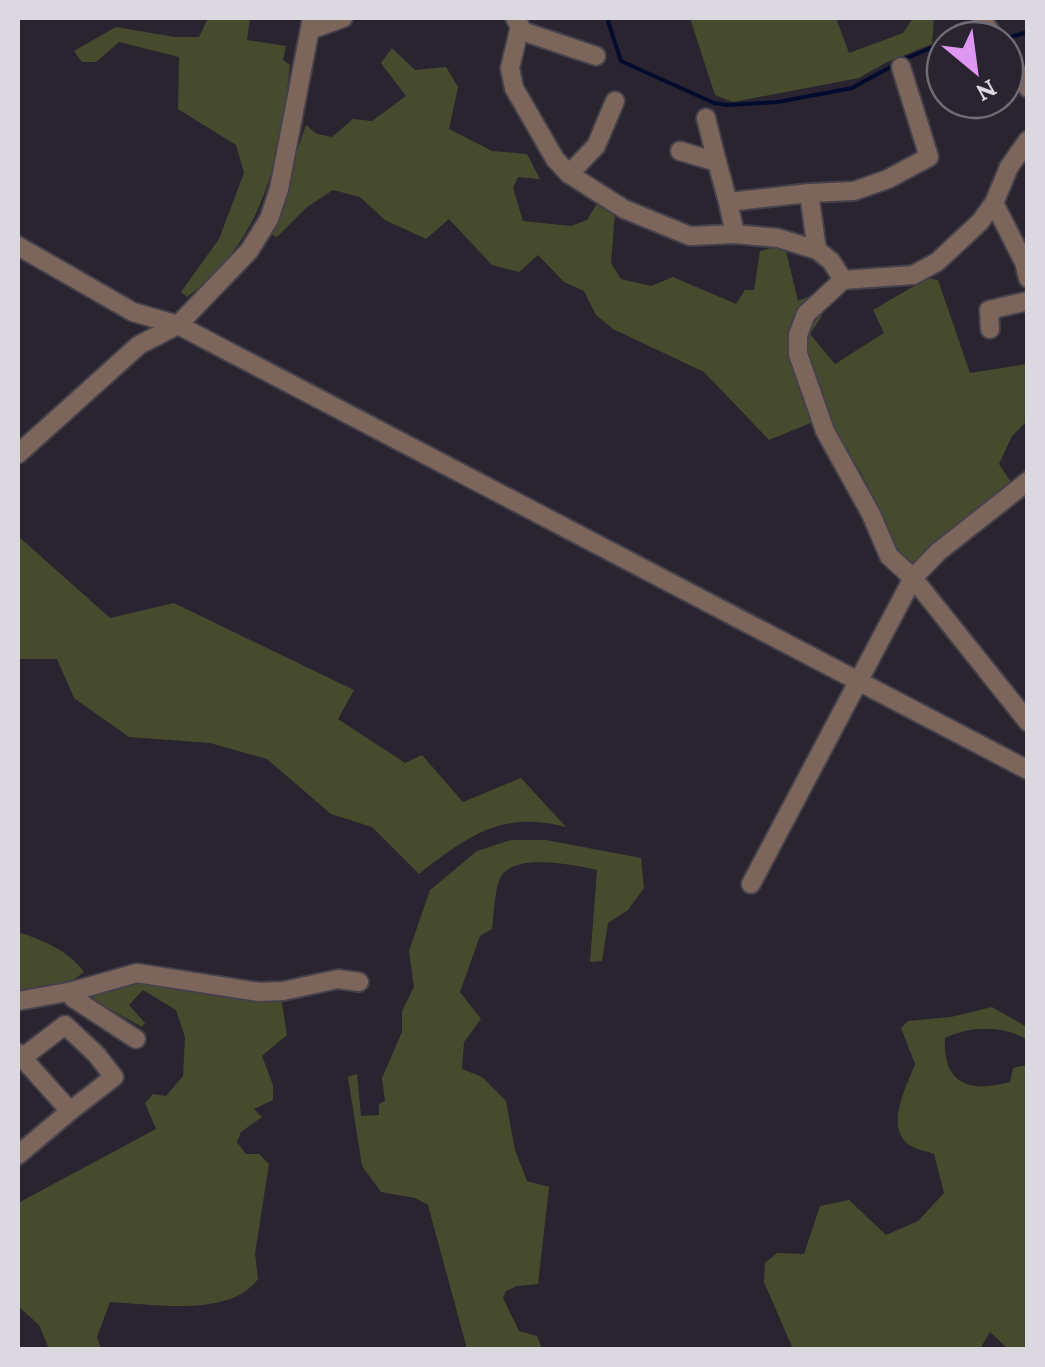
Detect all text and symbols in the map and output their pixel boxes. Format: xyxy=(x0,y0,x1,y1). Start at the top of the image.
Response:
north arrow xyxy=(925,20,1025,120)
text: N xyxy=(971,73,1003,110)

